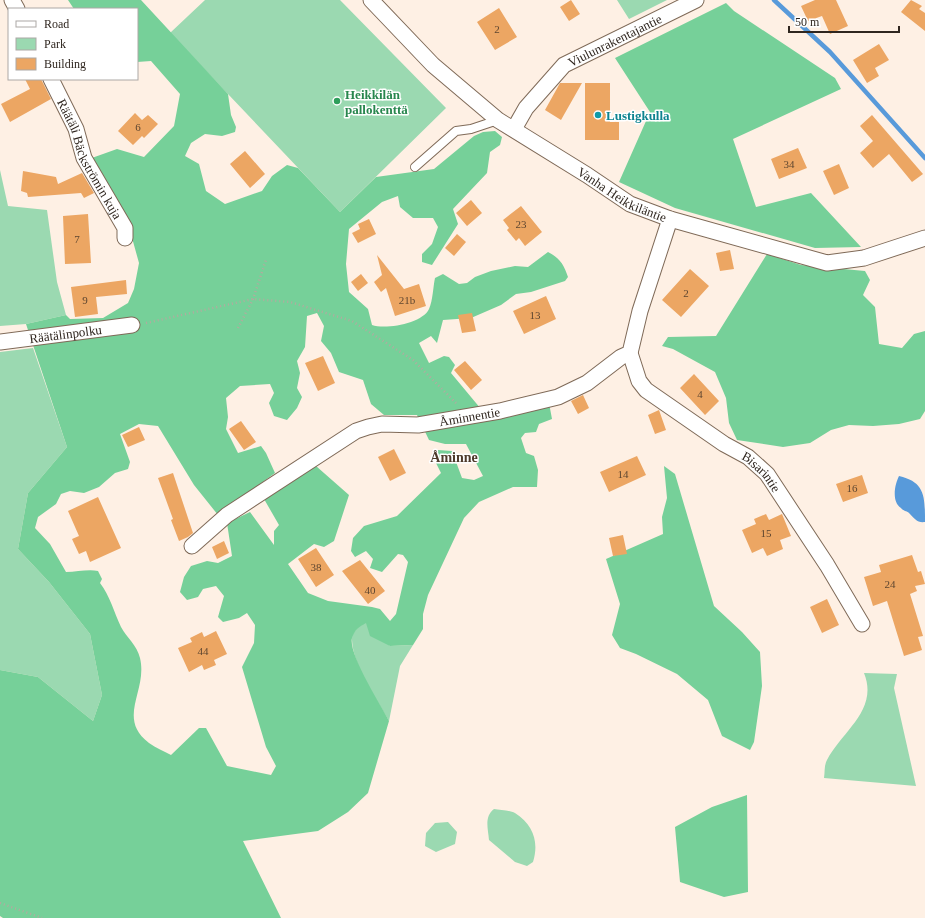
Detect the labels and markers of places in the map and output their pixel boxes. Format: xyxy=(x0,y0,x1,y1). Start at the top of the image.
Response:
place label: Heikkilän pallokenttä xyxy=(345,87,408,117)
marker: Heikkilän pallokenttä xyxy=(332,96,342,106)
place label: Lustigkulla xyxy=(606,108,670,123)
marker: Lustigkulla xyxy=(593,110,603,120)

